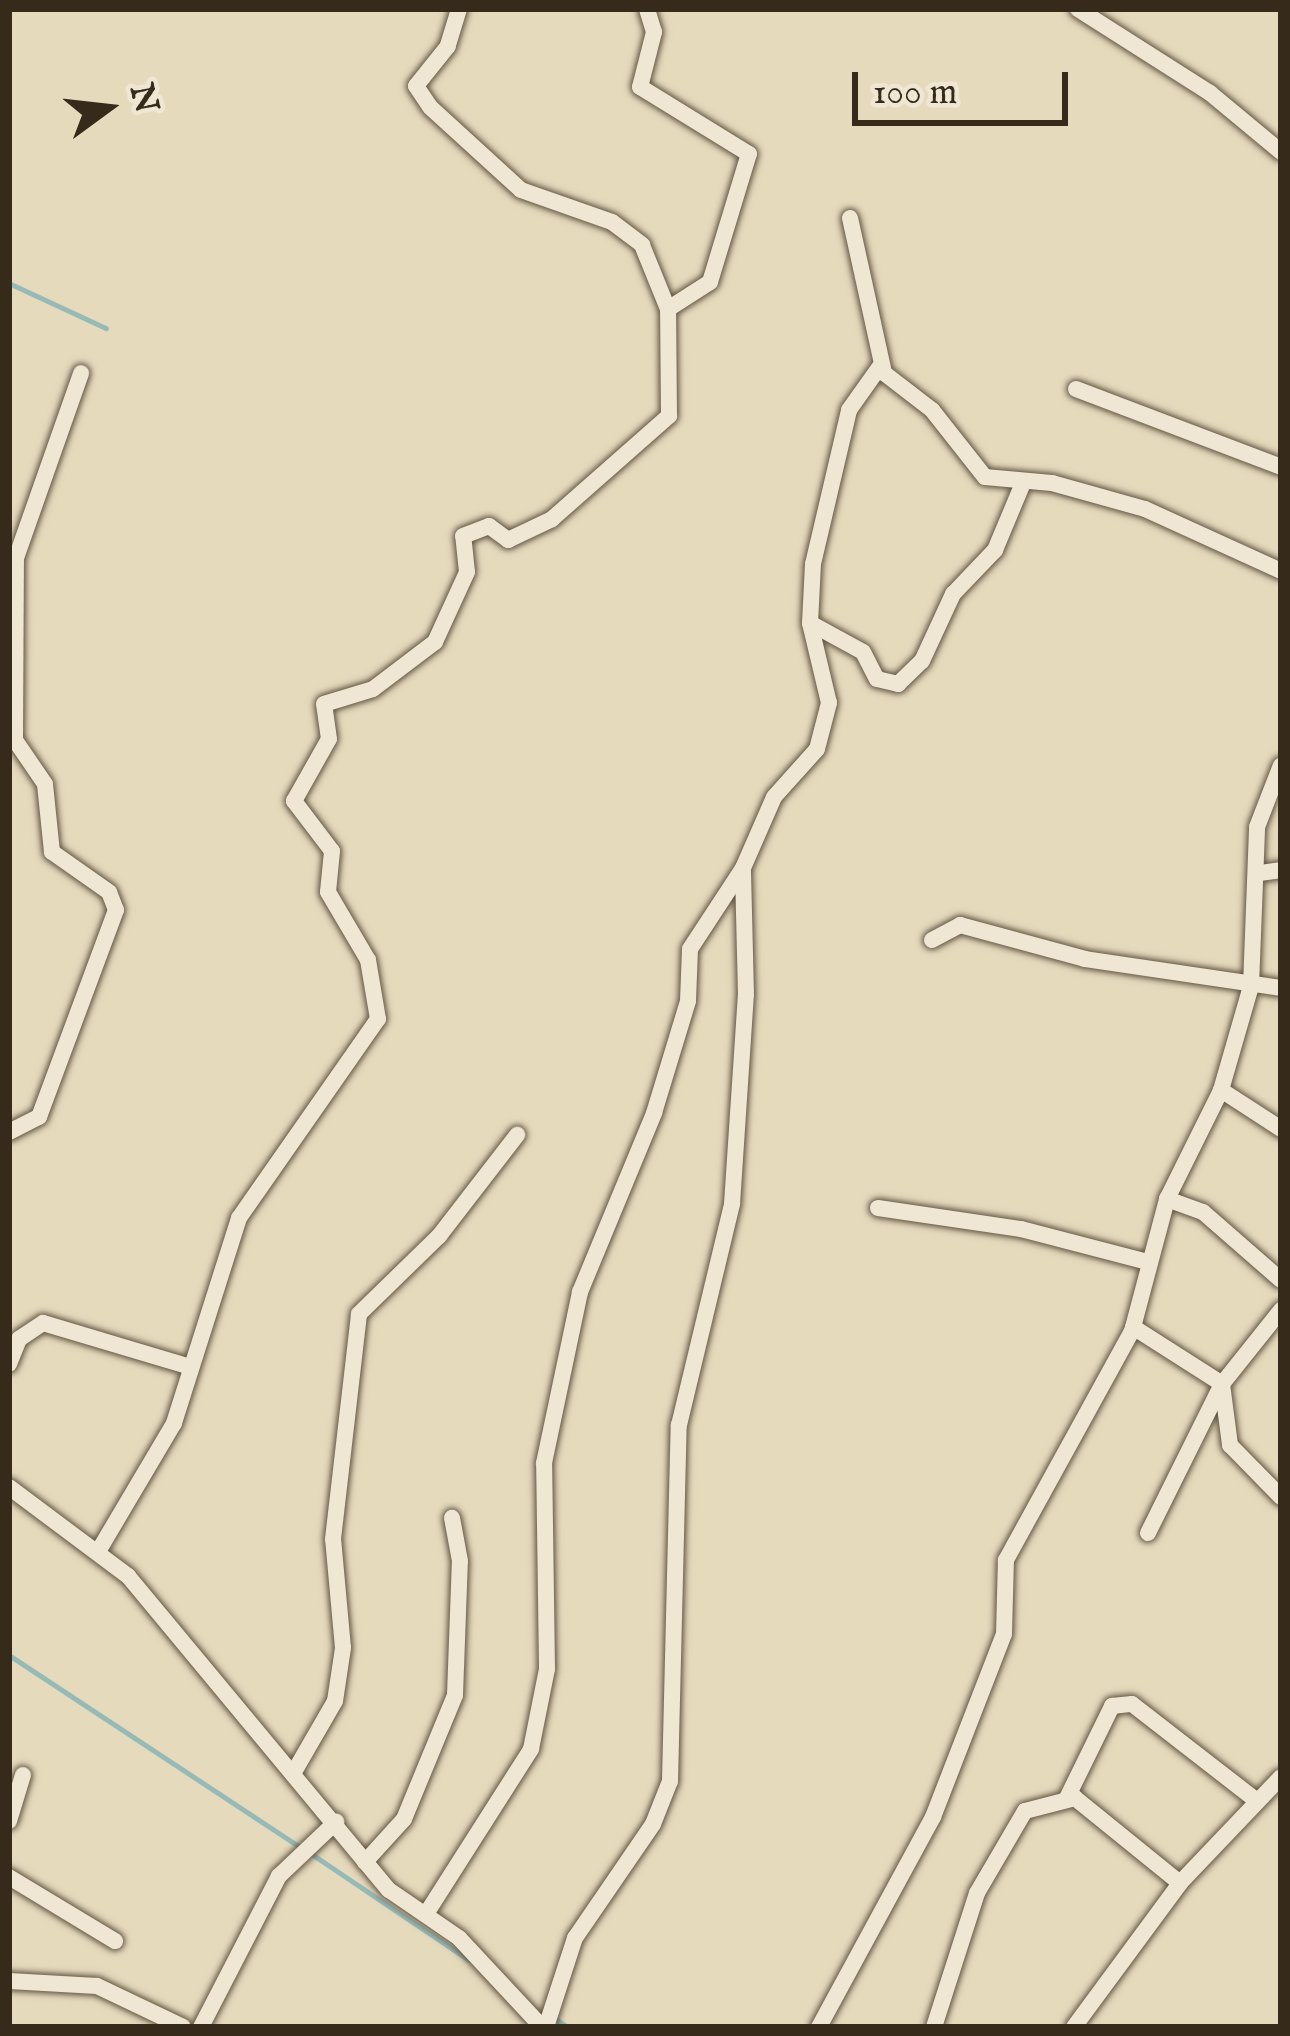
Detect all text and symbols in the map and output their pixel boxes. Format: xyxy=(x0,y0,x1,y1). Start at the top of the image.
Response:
north arrow xyxy=(48,48,168,168)
scale bar xyxy=(858,48,1074,122)
text: 100 m xyxy=(873,70,957,116)
text: N xyxy=(119,79,167,118)

